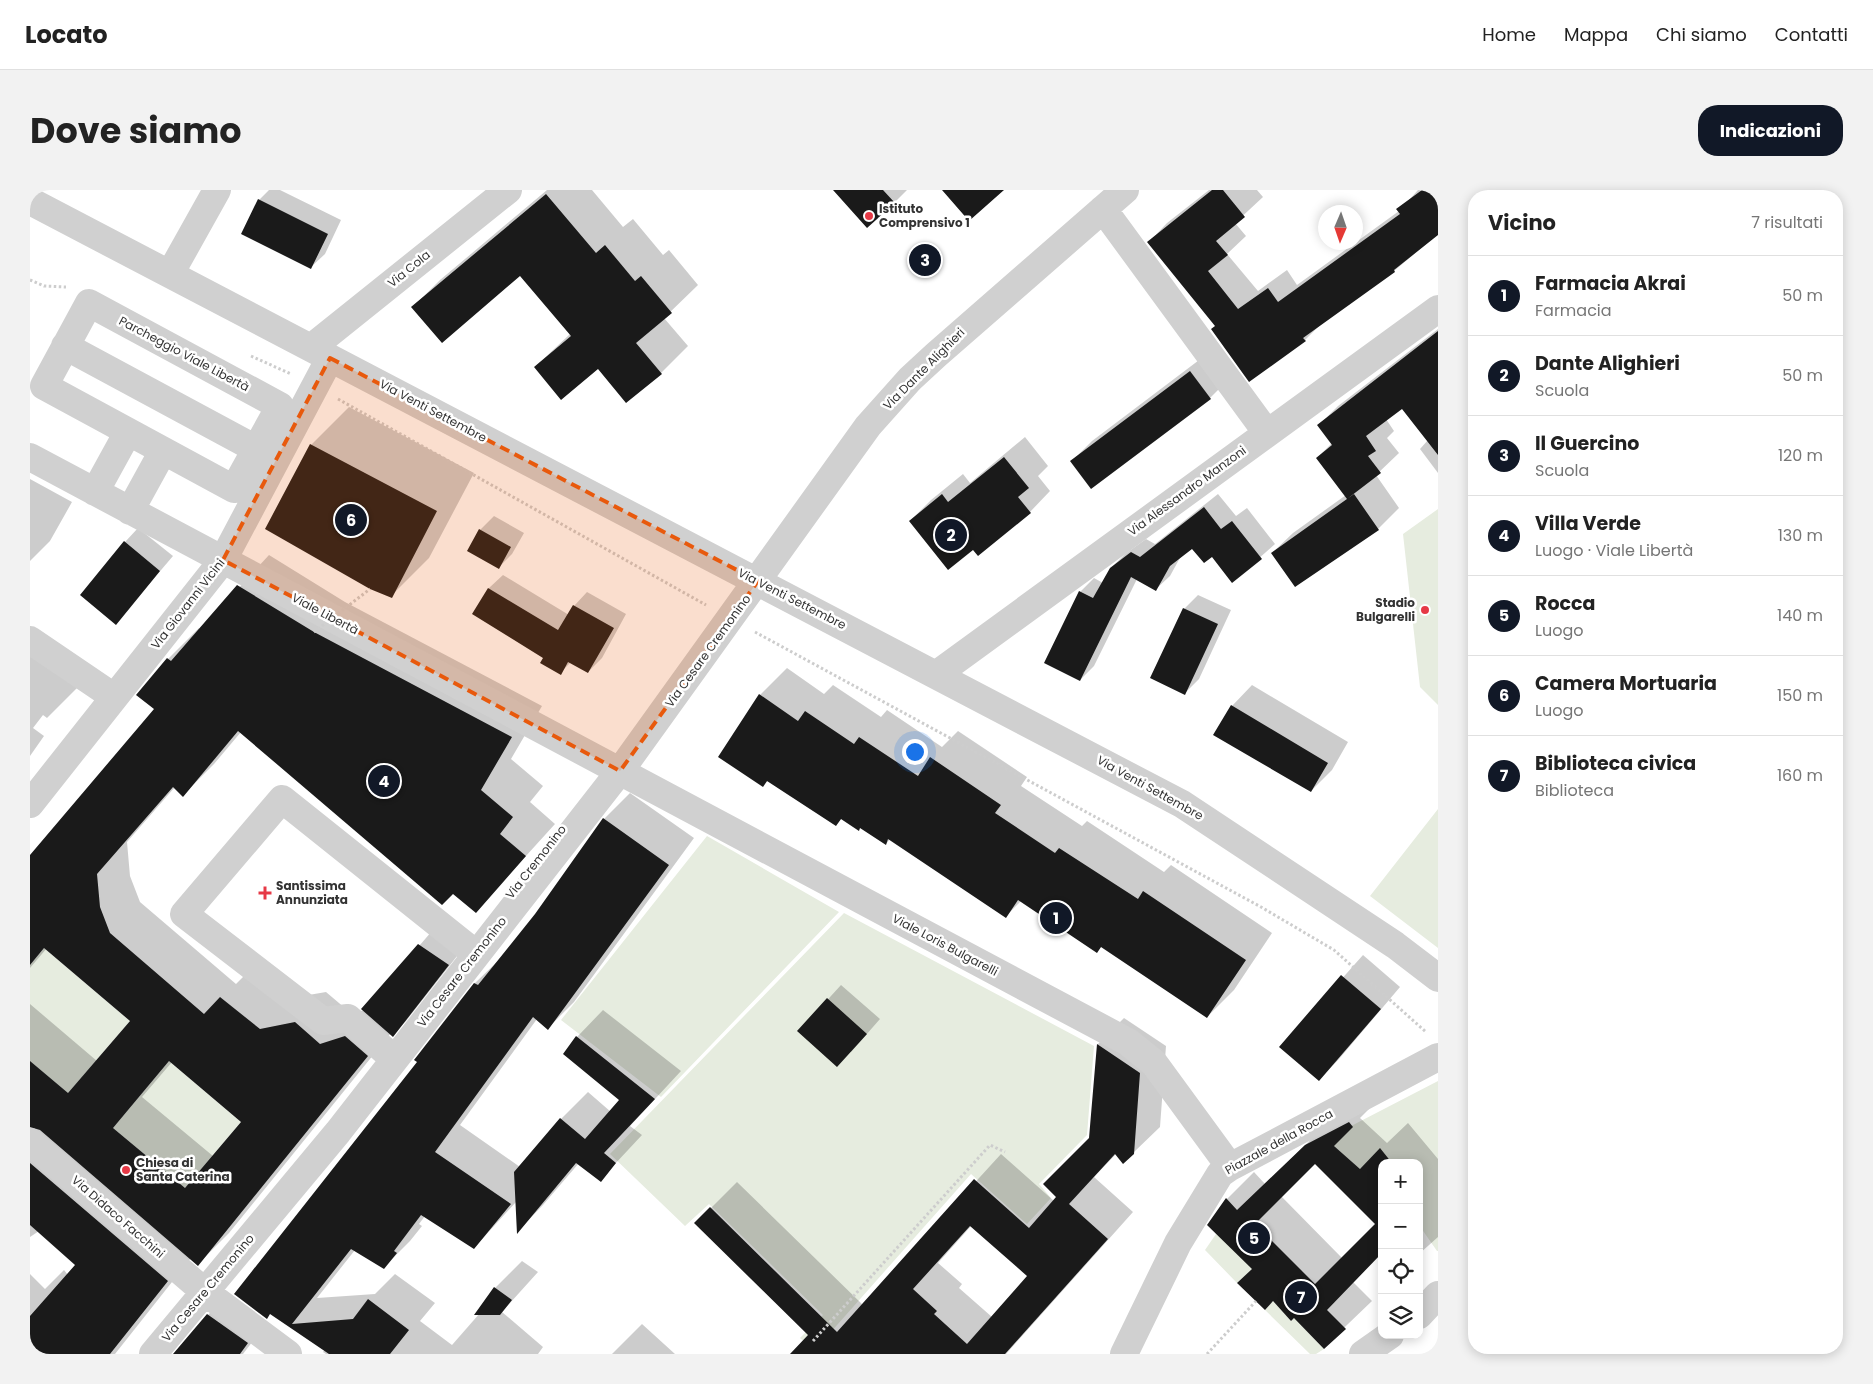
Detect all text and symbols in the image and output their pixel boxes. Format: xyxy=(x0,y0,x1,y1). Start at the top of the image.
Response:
text: Locato xyxy=(25,18,108,51)
text: Home xyxy=(1482,22,1536,47)
text: Mappa xyxy=(1564,22,1628,47)
text: Chi siamo xyxy=(1656,22,1747,47)
text: Contatti xyxy=(1775,22,1848,47)
button: Indicazioni xyxy=(1698,105,1843,156)
text: Dove siamo xyxy=(30,106,242,155)
place label: Istituto Comprensivo 1 xyxy=(879,200,970,231)
north arrow xyxy=(1318,205,1363,250)
text: Vicino xyxy=(1488,208,1556,237)
marker: Istituto Comprensivo 1 xyxy=(863,210,875,222)
text: 7 risultati xyxy=(1751,211,1823,234)
pin: 3 xyxy=(909,241,941,279)
street label: Via Cola xyxy=(384,246,434,291)
text: Farmacia Akrai xyxy=(1535,270,1686,297)
text: 1 xyxy=(1501,284,1507,307)
text: 50 m xyxy=(1782,284,1823,307)
text: Farmacia xyxy=(1535,299,1612,322)
street label: Parcheggio Viale Libertà xyxy=(116,312,252,395)
street label: Via Dante Alighieri xyxy=(879,324,968,413)
text: Dante Alighieri xyxy=(1535,350,1680,377)
text: 2 xyxy=(1499,364,1509,387)
text: 50 m xyxy=(1782,364,1823,387)
street label: Via Venti Settembre xyxy=(377,375,490,446)
text: Scuola xyxy=(1535,379,1589,402)
text: Il Guercino xyxy=(1535,430,1639,457)
street label: Via Alessandro Manzoni xyxy=(1124,442,1249,539)
text: 3 xyxy=(1499,444,1509,467)
text: 120 m xyxy=(1778,444,1823,467)
text: Scuola xyxy=(1535,459,1589,482)
pin: 6 xyxy=(335,501,367,539)
text: Villa Verde xyxy=(1535,510,1641,537)
pin: 2 xyxy=(935,516,967,554)
text: 4 xyxy=(1499,524,1509,547)
text: 130 m xyxy=(1778,524,1823,547)
text: Luogo · Viale Libertà xyxy=(1535,539,1693,562)
street label: Via Giovanni Vicini xyxy=(147,555,228,653)
street label: Via Venti Settembre xyxy=(735,564,849,633)
street label: Viale Libertà xyxy=(289,589,362,638)
text: Rocca xyxy=(1535,590,1595,617)
street label: Via Cesare Cremonino xyxy=(661,591,755,711)
place label: Stadio Bulgarelli xyxy=(1356,594,1415,625)
marker: Stadio Bulgarelli xyxy=(1419,604,1431,616)
text: 5 xyxy=(1499,604,1509,627)
text: 140 m xyxy=(1777,604,1823,627)
text: Luogo xyxy=(1535,619,1583,642)
text: Camera Mortuaria xyxy=(1535,670,1717,697)
text: 6 xyxy=(1499,684,1509,707)
text: 150 m xyxy=(1777,684,1823,707)
text: Luogo xyxy=(1535,699,1583,722)
your location xyxy=(902,739,928,765)
text: Biblioteca civica xyxy=(1535,750,1696,777)
street label: Via Venti Settembre xyxy=(1094,751,1206,824)
pin: 4 xyxy=(368,762,400,800)
text: 7 xyxy=(1500,764,1508,787)
text: 160 m xyxy=(1777,764,1823,787)
text: Biblioteca xyxy=(1535,779,1614,802)
street label: Via Cremonino xyxy=(501,821,570,902)
place label: Santissima Annunziata xyxy=(276,877,348,908)
marker: Santissima Annunziata xyxy=(258,886,272,900)
pin: 1 xyxy=(1040,899,1072,937)
street label: Viale Loris Bulgarelli xyxy=(889,909,1001,980)
street label: Via Cesare Cremonino xyxy=(413,913,510,1030)
street label: Piazzale della Rocca xyxy=(1222,1105,1336,1178)
place label: Chiesa di Santa Caterina xyxy=(136,1154,230,1185)
map controls xyxy=(1378,1159,1423,1339)
button: + xyxy=(1378,1159,1423,1204)
marker: Chiesa di Santa Caterina xyxy=(120,1164,132,1176)
street label: Via Didaco Facchini xyxy=(68,1171,169,1262)
button: − xyxy=(1378,1204,1423,1249)
pin: 5 xyxy=(1238,1219,1270,1257)
street label: Via Cesare Cremonino xyxy=(157,1230,258,1345)
button: locate xyxy=(1378,1249,1423,1294)
pin: 7 xyxy=(1285,1278,1317,1316)
button: layers xyxy=(1378,1294,1423,1339)

